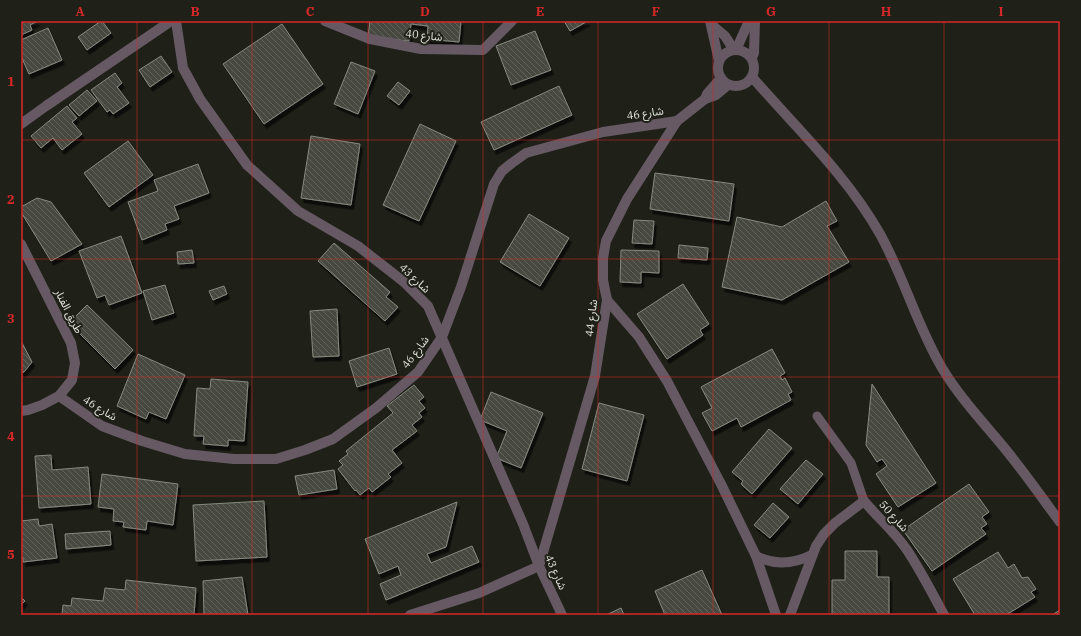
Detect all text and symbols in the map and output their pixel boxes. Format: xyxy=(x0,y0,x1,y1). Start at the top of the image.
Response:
text: A xyxy=(75,3,85,20)
text: B xyxy=(190,3,200,20)
text: C xyxy=(306,3,315,20)
text: D xyxy=(420,3,430,20)
text: E xyxy=(536,3,544,20)
text: F xyxy=(652,3,660,20)
text: G xyxy=(766,3,776,20)
text: H xyxy=(881,3,892,20)
text: I xyxy=(999,3,1004,20)
street label: شارع 40 xyxy=(405,26,444,45)
text: 1 xyxy=(7,73,15,90)
street label: شارع 46 xyxy=(626,103,665,124)
text: 2 xyxy=(7,191,15,208)
street label: شارع 43 xyxy=(396,260,434,297)
street label: طريق الفنار xyxy=(51,285,86,336)
street label: شارع 44 xyxy=(582,298,601,337)
text: 3 xyxy=(7,310,15,327)
street label: شارع 46 xyxy=(398,333,433,372)
street label: شارع 46 xyxy=(80,392,120,425)
text: 4 xyxy=(7,428,15,445)
street label: شارع 50 xyxy=(876,497,912,535)
text: 5 xyxy=(7,546,15,563)
street label: شارع 43 xyxy=(541,552,570,593)

